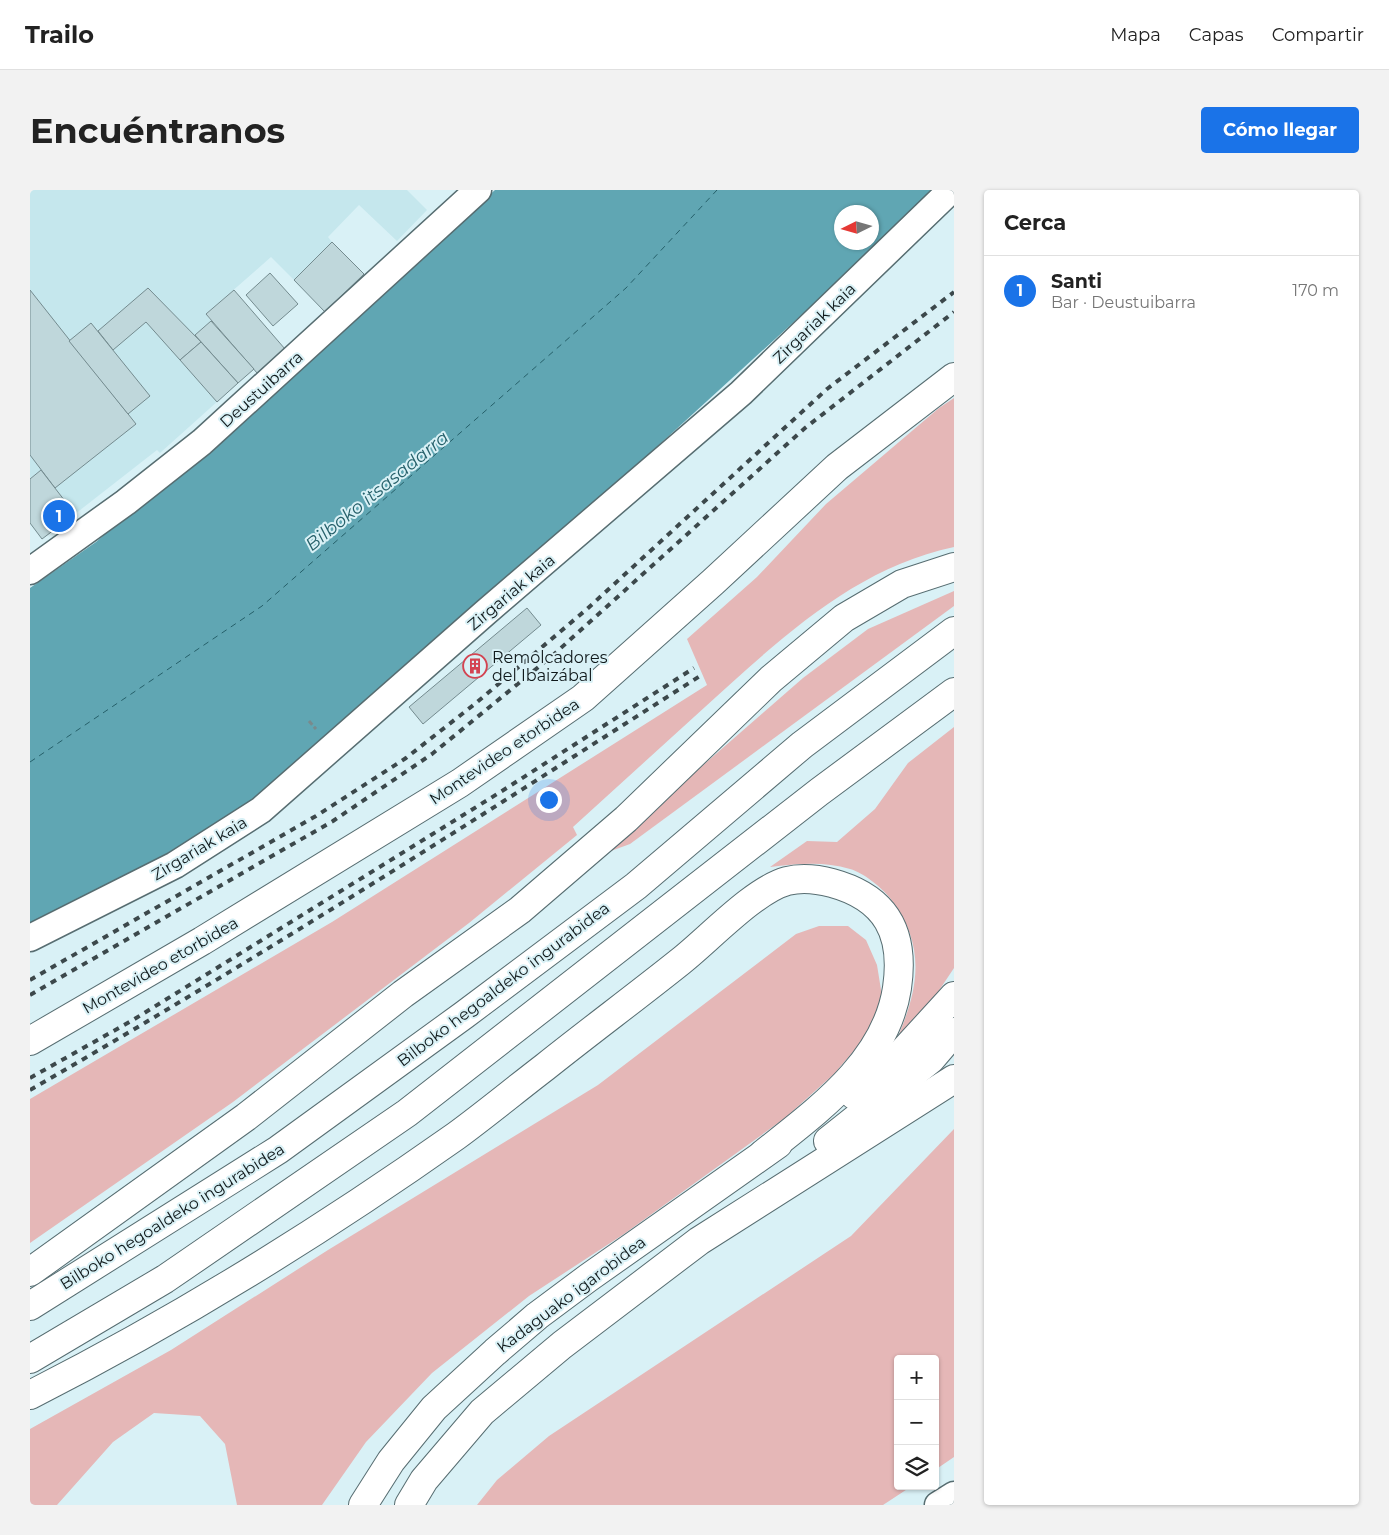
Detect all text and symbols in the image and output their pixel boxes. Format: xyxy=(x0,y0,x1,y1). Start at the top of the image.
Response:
text: Trailo xyxy=(25,20,94,49)
text: Mapa xyxy=(1110,24,1161,46)
text: Capas xyxy=(1189,24,1244,46)
text: Compartir xyxy=(1272,24,1364,46)
button: Cómo llegar xyxy=(1201,107,1359,153)
text: Encuéntranos xyxy=(30,109,285,152)
north arrow xyxy=(834,205,879,250)
text: Cerca xyxy=(1004,210,1066,235)
text: Santi xyxy=(1051,270,1102,293)
street label: Zirgariak kaia xyxy=(769,279,860,368)
text: 1 xyxy=(1017,281,1023,300)
text: 170 m xyxy=(1292,281,1339,300)
text: Bar · Deustuibarra xyxy=(1051,293,1196,312)
street label: Deustuibarra xyxy=(216,347,307,431)
water label: Bilboko itsasadarra xyxy=(301,426,453,556)
pin: 1 xyxy=(43,497,75,535)
street label: Zirgariak kaia xyxy=(464,550,559,634)
place label: Remolcadores del Ibaizábal xyxy=(492,648,608,685)
building icon: Remolcadores del Ibaizábal xyxy=(462,653,488,679)
street label: Montevideo etorbidea xyxy=(426,694,583,809)
your location xyxy=(536,787,562,813)
street label: Zirgariak kaia xyxy=(148,813,250,884)
street label: Bilboko hegoaldeko ingurabidea xyxy=(393,898,613,1071)
street label: Montevideo etorbidea xyxy=(79,913,241,1018)
street label: Bilboko hegoaldeko ingurabidea xyxy=(57,1139,288,1294)
street label: Kadaguako igarobidea xyxy=(493,1232,649,1357)
map controls xyxy=(894,1355,939,1490)
button: + xyxy=(894,1355,939,1400)
button: − xyxy=(894,1400,939,1445)
button: layers xyxy=(894,1445,939,1490)

